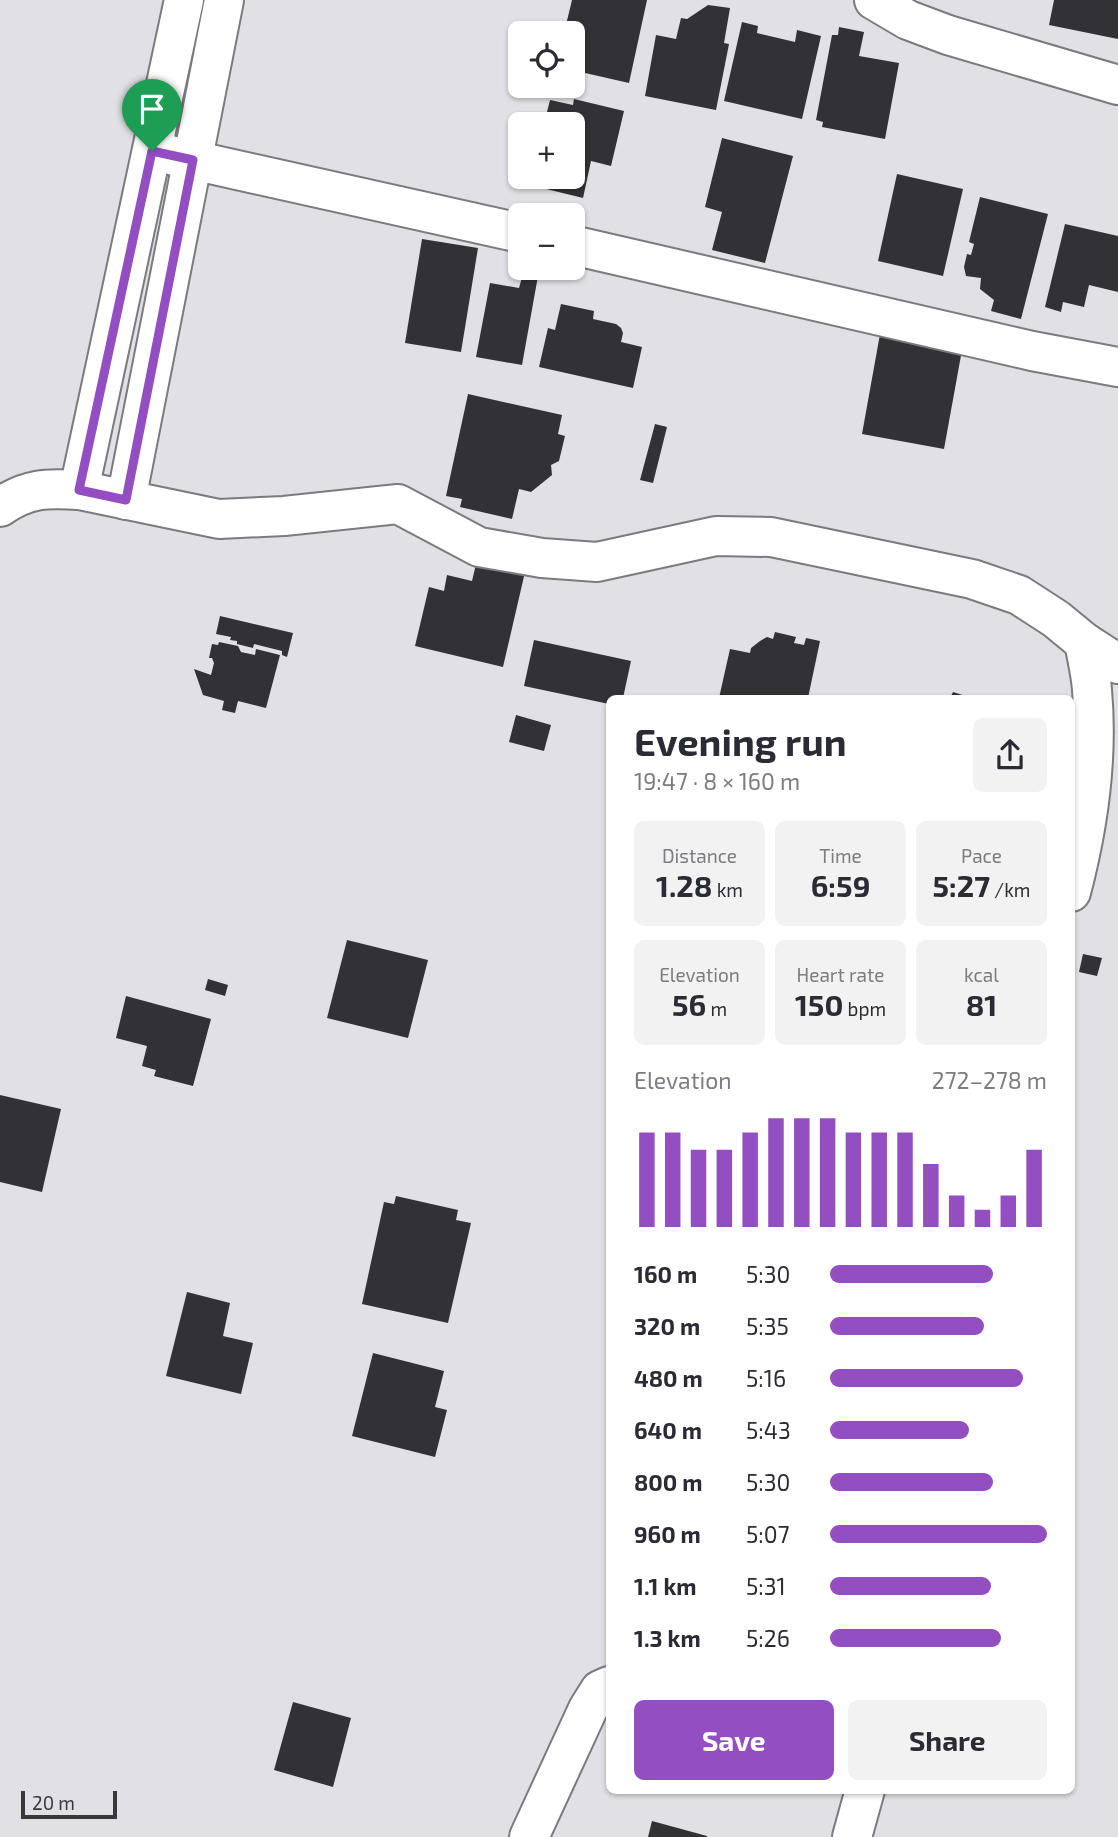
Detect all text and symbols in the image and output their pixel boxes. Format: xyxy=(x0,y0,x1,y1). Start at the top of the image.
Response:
map controls xyxy=(508,21,585,280)
button: locate xyxy=(508,21,585,98)
pin xyxy=(122,79,182,151)
icon: arrive xyxy=(133,90,171,128)
button: + xyxy=(508,112,585,189)
button: − xyxy=(508,203,585,280)
text: Evening run xyxy=(634,718,847,764)
button: share xyxy=(973,718,1047,792)
text: 19:47 · 8 × 160 m xyxy=(634,767,800,795)
text: Distance xyxy=(662,844,737,867)
text: Time xyxy=(819,844,862,867)
text: Pace xyxy=(961,844,1002,867)
text: 1.28 xyxy=(656,867,712,903)
text: 6:59 xyxy=(811,867,870,903)
text: 5:27 xyxy=(933,867,990,903)
text: km xyxy=(712,878,743,901)
text: /km xyxy=(990,878,1030,901)
text: Elevation xyxy=(659,963,740,986)
text: Heart rate xyxy=(797,963,884,986)
text: kcal xyxy=(964,963,999,986)
text: 56 xyxy=(672,986,706,1022)
text: 150 xyxy=(795,986,843,1022)
text: 81 xyxy=(966,986,997,1022)
text: m xyxy=(706,997,727,1020)
text: bpm xyxy=(843,997,886,1020)
text: Elevation xyxy=(634,1066,732,1094)
text: 272–278 m xyxy=(932,1066,1047,1094)
text: 160 m xyxy=(634,1260,697,1288)
text: 5:30 xyxy=(746,1260,790,1288)
text: 320 m xyxy=(634,1312,700,1340)
text: 5:35 xyxy=(746,1312,789,1340)
text: 480 m xyxy=(634,1364,703,1392)
text: 5:16 xyxy=(746,1364,786,1392)
text: 640 m xyxy=(634,1416,702,1444)
text: 5:43 xyxy=(746,1416,791,1444)
text: 800 m xyxy=(634,1468,703,1496)
text: 5:30 xyxy=(746,1468,790,1496)
text: 960 m xyxy=(634,1520,701,1548)
text: 5:07 xyxy=(746,1520,789,1548)
text: 1.1 km xyxy=(634,1572,697,1600)
text: 5:31 xyxy=(746,1572,786,1600)
text: 1.3 km xyxy=(634,1624,701,1652)
text: 5:26 xyxy=(746,1624,790,1652)
button: Save xyxy=(634,1700,834,1780)
button: Share xyxy=(848,1700,1047,1780)
scale bar xyxy=(21,1788,117,1820)
text: 20 m xyxy=(32,1791,75,1814)

